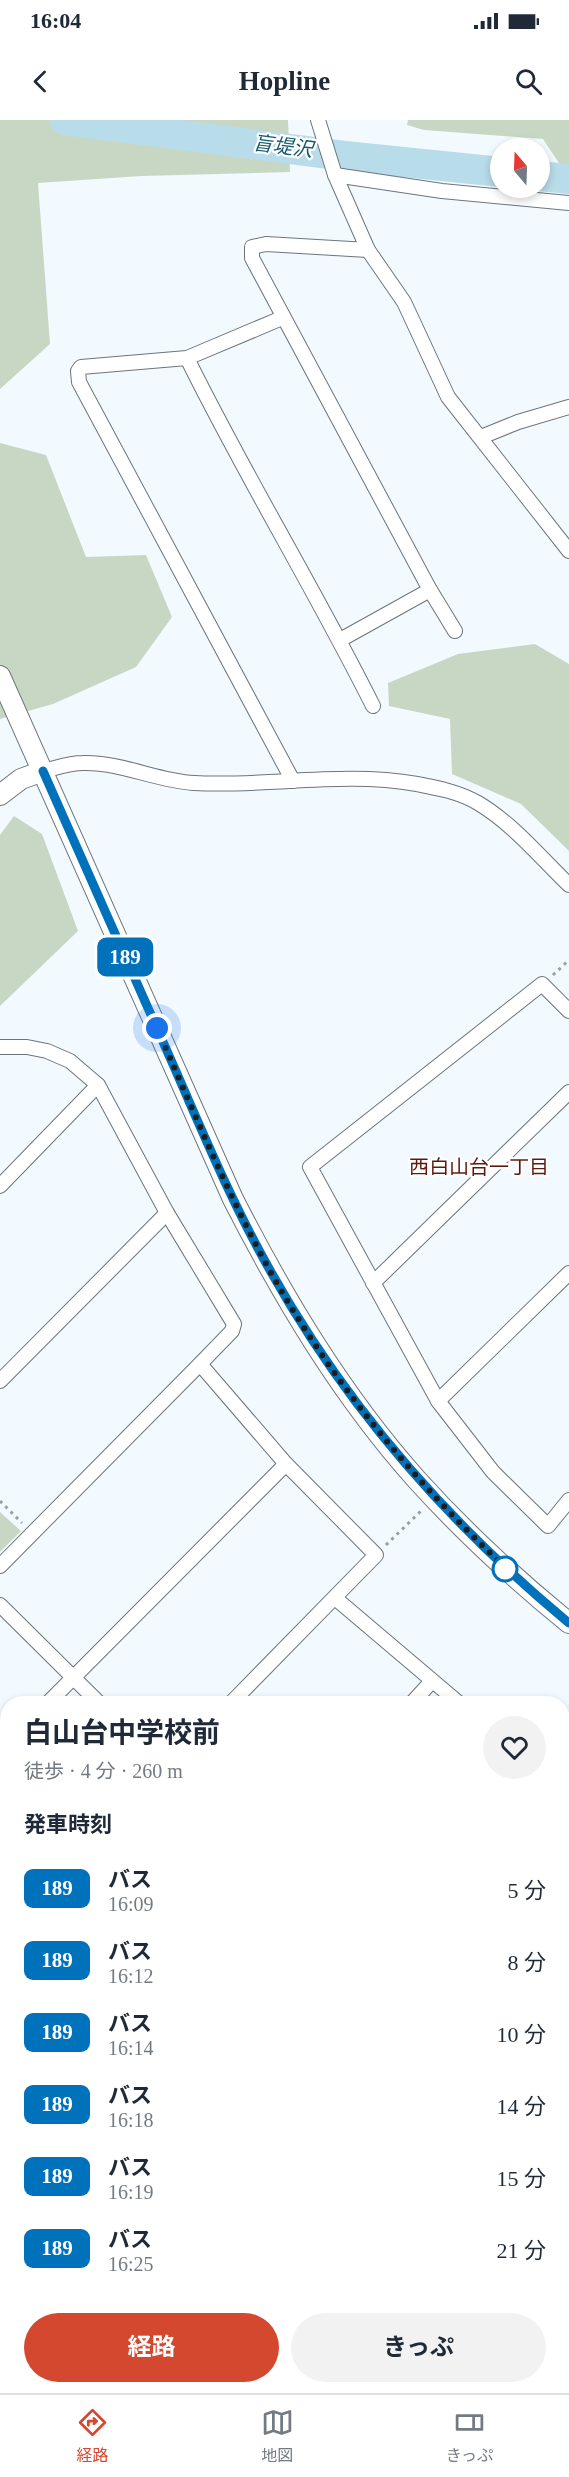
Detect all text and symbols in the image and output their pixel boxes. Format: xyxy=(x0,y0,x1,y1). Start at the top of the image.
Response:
text: 16:04 xyxy=(30,8,81,33)
icon: back xyxy=(24,65,57,98)
icon: search xyxy=(512,65,545,98)
text: Hopline xyxy=(239,66,330,96)
water label: 盲堤沢 xyxy=(252,131,317,161)
north arrow xyxy=(490,138,550,198)
map controls xyxy=(490,138,550,198)
line badge: 189 xyxy=(90,938,160,976)
text: 189 xyxy=(109,945,141,969)
your location xyxy=(142,1013,172,1043)
district label: 西白山台一丁目 xyxy=(409,1156,549,1178)
unlabelled marker xyxy=(492,1556,518,1582)
button: heart xyxy=(483,1716,546,1779)
text: 白山台中学校前 xyxy=(24,1717,220,1748)
text: 徒歩 · 4 分 · 260 m xyxy=(24,1760,183,1782)
text: 発車時刻 xyxy=(24,1812,112,1837)
text: バス xyxy=(108,1867,152,1892)
text: 189 xyxy=(41,1876,73,1900)
text: 5 分 xyxy=(507,1878,546,1903)
text: 16:09 xyxy=(108,1893,154,1915)
text: バス xyxy=(108,1939,152,1964)
text: 189 xyxy=(41,1948,73,1972)
text: 8 分 xyxy=(507,1950,546,1975)
text: 16:12 xyxy=(108,1965,154,1987)
text: バス xyxy=(108,2011,152,2036)
text: 189 xyxy=(41,2020,73,2044)
text: 10 分 xyxy=(496,2022,546,2047)
text: 16:14 xyxy=(108,2037,154,2059)
text: バス xyxy=(108,2083,152,2108)
text: 189 xyxy=(41,2092,73,2116)
text: 14 分 xyxy=(496,2094,546,2119)
text: 16:18 xyxy=(108,2109,154,2131)
text: バス xyxy=(108,2155,152,2180)
text: 189 xyxy=(41,2164,73,2188)
text: 15 分 xyxy=(496,2166,546,2191)
text: 16:19 xyxy=(108,2181,154,2203)
text: バス xyxy=(108,2227,152,2252)
text: 189 xyxy=(41,2236,73,2260)
text: 21 分 xyxy=(496,2238,546,2263)
text: 16:25 xyxy=(108,2253,154,2275)
button: 経路 xyxy=(24,2313,279,2382)
button: きっぷ xyxy=(291,2313,546,2382)
tab: 経路 xyxy=(76,2406,109,2466)
tab: 地図 xyxy=(261,2406,294,2466)
tab: きっぷ xyxy=(446,2406,493,2466)

